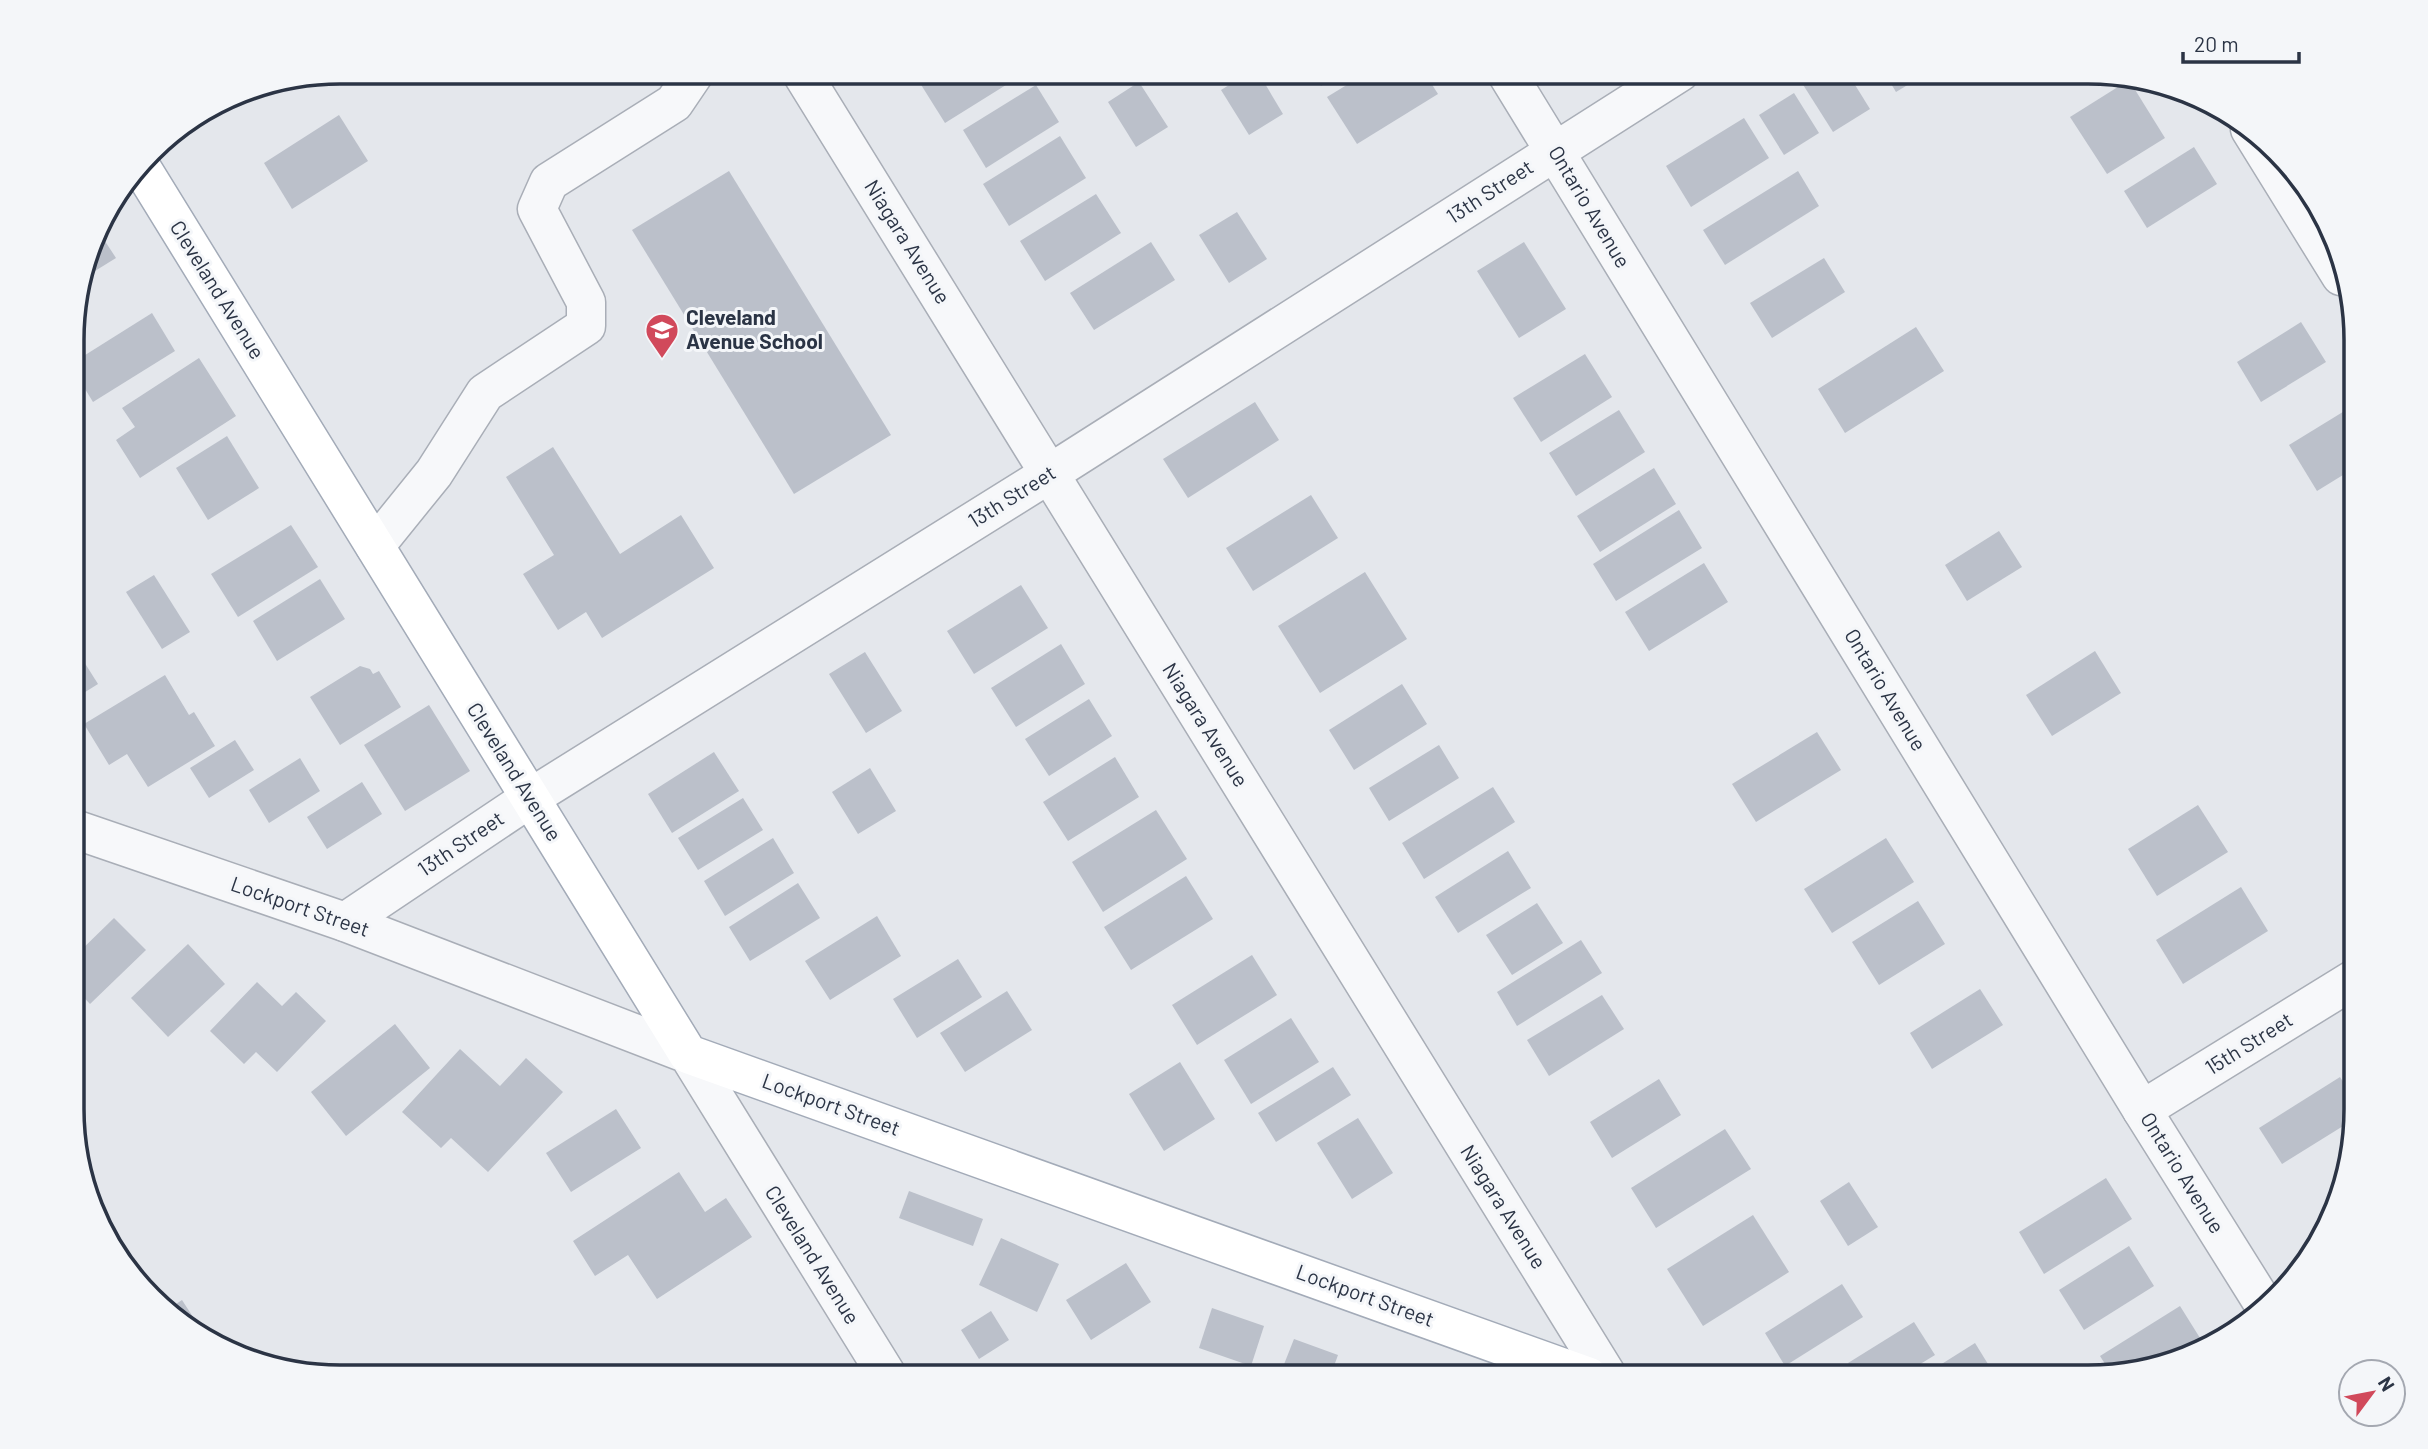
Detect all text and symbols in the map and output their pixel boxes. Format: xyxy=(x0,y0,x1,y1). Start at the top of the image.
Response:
scale bar xyxy=(2183,21,2298,65)
text: 20 m xyxy=(2194,31,2239,56)
street label: Ontario Avenue xyxy=(1544,141,1637,272)
street label: 13th Street xyxy=(1441,153,1537,228)
street label: Niagara Avenue xyxy=(860,175,956,308)
street label: Cleveland Avenue xyxy=(166,215,271,363)
place label: Cleveland Avenue School xyxy=(686,304,823,353)
school or university icon: Cleveland Avenue School xyxy=(643,311,681,360)
street label: 13th Street xyxy=(963,459,1060,532)
street label: Ontario Avenue xyxy=(1840,624,1933,755)
street label: Niagara Avenue xyxy=(1158,658,1254,791)
street label: Cleveland Avenue xyxy=(463,697,568,845)
street label: 13th Street xyxy=(412,805,508,881)
street label: Lockport Street xyxy=(228,870,373,941)
street label: 15th Street xyxy=(2200,1006,2297,1079)
street label: Lockport Street xyxy=(759,1067,904,1140)
street label: Ontario Avenue xyxy=(2136,1107,2230,1237)
street label: Niagara Avenue xyxy=(1456,1140,1552,1273)
street label: Cleveland Avenue xyxy=(761,1180,866,1328)
street label: Lockport Street xyxy=(1293,1258,1438,1331)
north arrow xyxy=(2337,1358,2407,1428)
text: N xyxy=(2374,1372,2400,1395)

